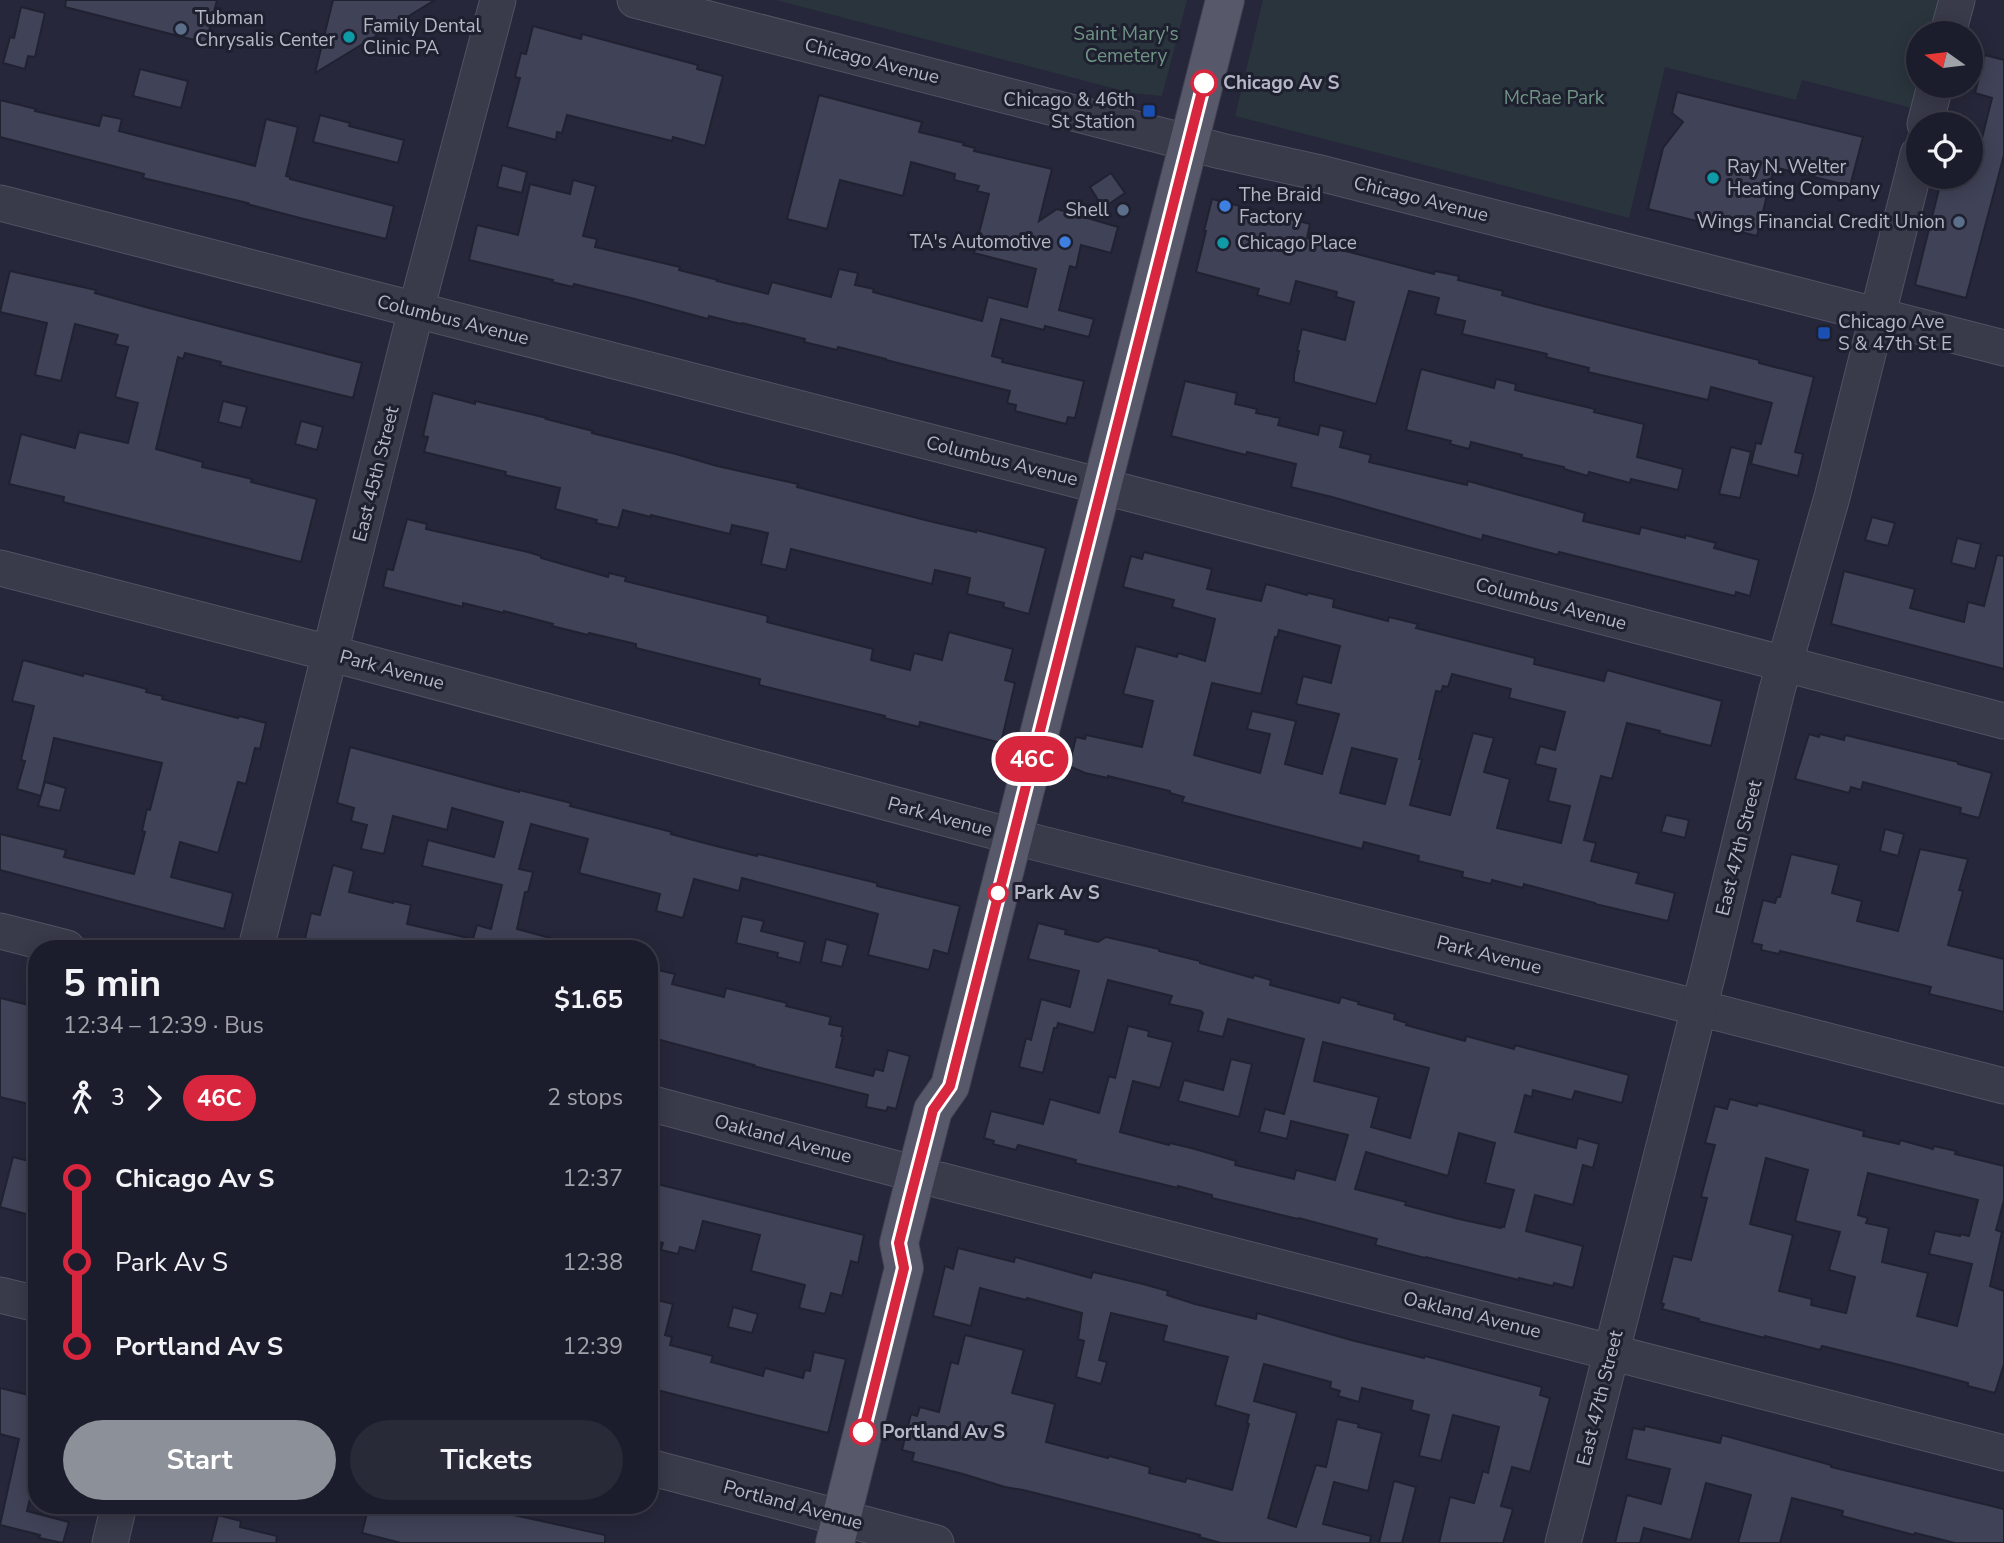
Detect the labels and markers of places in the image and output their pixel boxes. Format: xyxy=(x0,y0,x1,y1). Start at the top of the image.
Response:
place label: Tubman Chrysalis Center xyxy=(195,5,335,53)
place label: Family Dental Clinic PA xyxy=(363,13,482,61)
marker: Tubman Chrysalis Center xyxy=(173,21,189,37)
marker: Family Dental Clinic PA xyxy=(341,29,357,45)
marker: Chicago Av S xyxy=(1191,70,1217,96)
place label: Chicago Av S xyxy=(1223,70,1339,96)
place label: Chicago & 46th St Station xyxy=(1003,87,1135,135)
marker: Chicago & 46th St Station xyxy=(1141,103,1157,119)
place label: Ray N. Welter Heating Company xyxy=(1727,154,1880,202)
marker: Ray N. Welter Heating Company xyxy=(1705,170,1721,186)
place label: The Braid Factory xyxy=(1239,182,1321,230)
place label: Shell xyxy=(1065,197,1109,223)
marker: The Braid Factory xyxy=(1217,198,1233,214)
marker: Shell xyxy=(1115,202,1131,218)
place label: Wings Financial Credit Union xyxy=(1696,209,1945,235)
marker: Wings Financial Credit Union xyxy=(1951,214,1967,230)
place label: TA's Automotive xyxy=(910,229,1051,255)
place label: Chicago Place xyxy=(1237,230,1357,256)
marker: TA's Automotive xyxy=(1057,234,1073,250)
marker: Chicago Place xyxy=(1215,235,1231,251)
place label: Chicago Ave S & 47th St E xyxy=(1838,309,1952,357)
marker: Chicago Ave S & 47th St E xyxy=(1816,325,1832,341)
place label: Park Av S xyxy=(1014,880,1100,906)
marker: Park Av S xyxy=(988,883,1008,903)
marker: Portland Av S xyxy=(850,1419,876,1445)
place label: Portland Av S xyxy=(882,1419,1005,1445)

